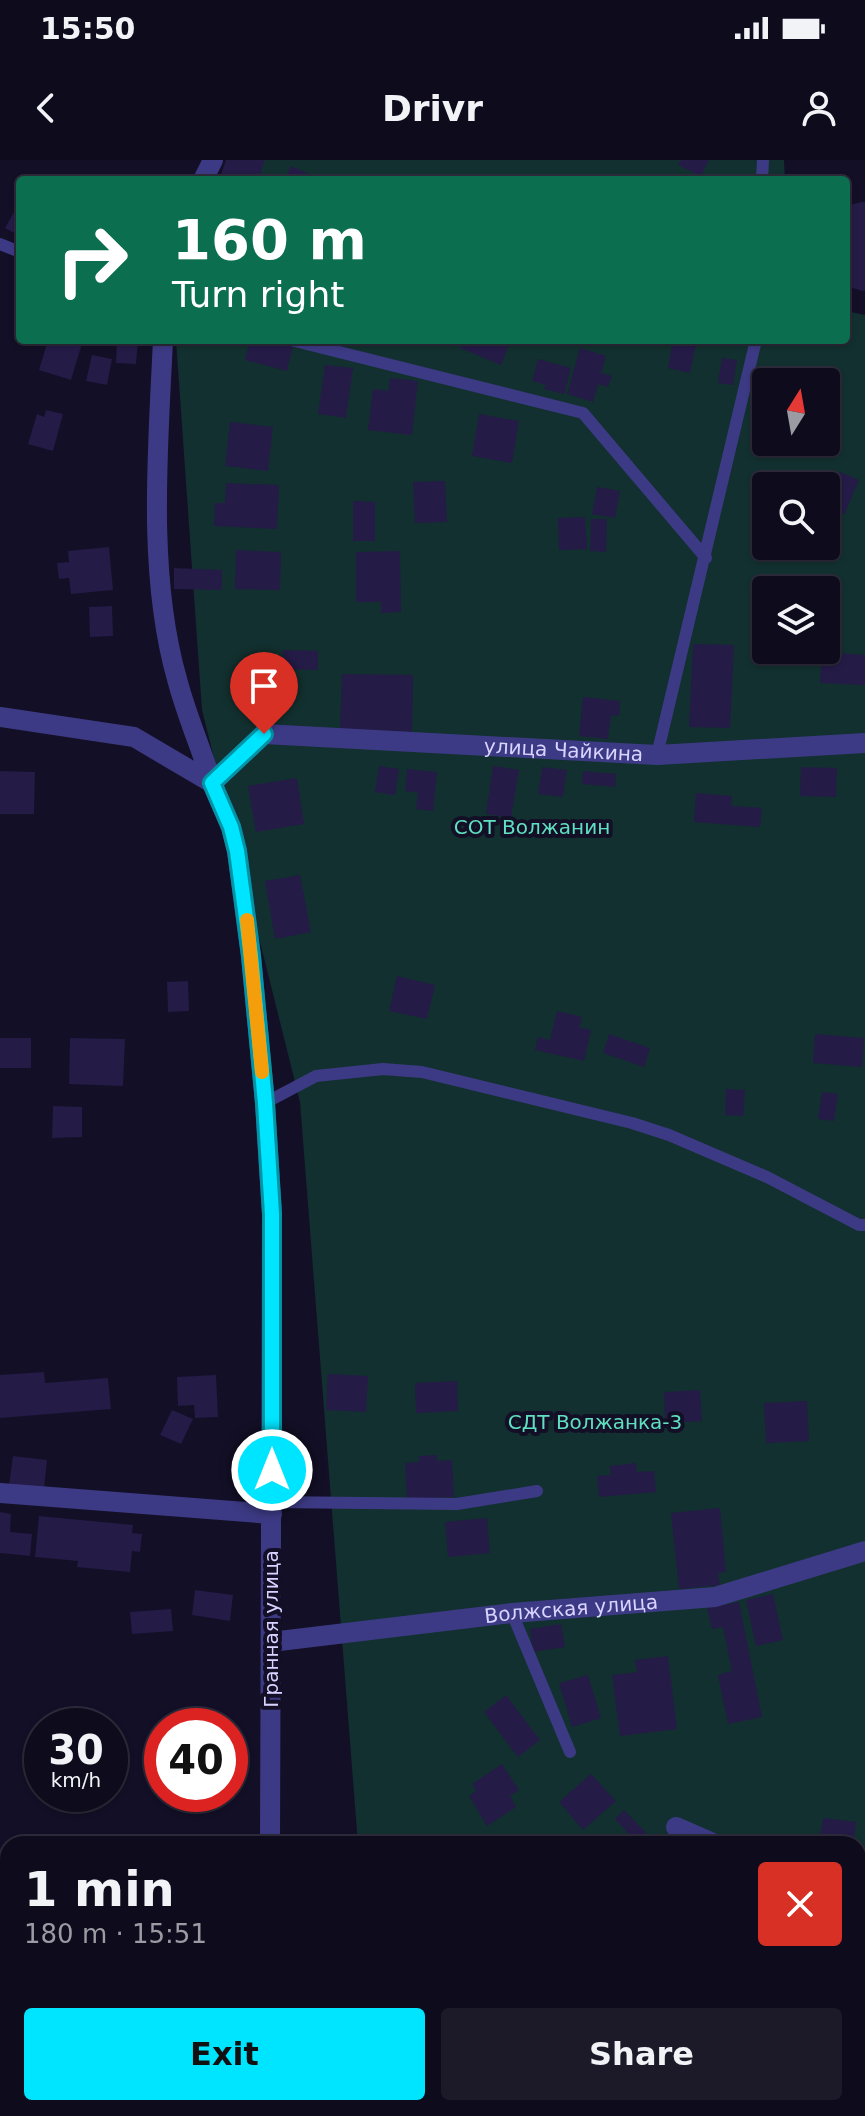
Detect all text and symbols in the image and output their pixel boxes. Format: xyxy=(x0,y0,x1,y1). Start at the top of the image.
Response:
text: 15:50 xyxy=(40,11,136,46)
icon: back xyxy=(24,86,68,130)
icon: person xyxy=(797,86,841,130)
text: Drivr xyxy=(382,88,483,129)
text: 160 m xyxy=(172,207,367,272)
icon: right xyxy=(40,208,144,312)
text: Turn right xyxy=(172,274,344,315)
north arrow xyxy=(752,368,840,456)
map controls xyxy=(752,368,840,664)
button: search xyxy=(752,472,840,560)
button: layers xyxy=(752,576,840,664)
pin xyxy=(230,652,298,734)
icon: arrive xyxy=(242,664,286,708)
street label: улица Чайкина xyxy=(483,734,644,766)
park label: СОТ Волжанин xyxy=(454,815,610,839)
park label: СДТ Волжанка-3 xyxy=(508,1410,682,1434)
position arrow xyxy=(230,1428,314,1512)
street label: Гранная улица xyxy=(259,1550,283,1708)
street label: Волжская улица xyxy=(483,1590,659,1628)
speed limit sign: 40 xyxy=(144,1708,248,1812)
text: 30 xyxy=(48,1727,104,1773)
text: km/h xyxy=(51,1768,101,1792)
text: 1 min xyxy=(24,1861,175,1917)
button: close xyxy=(758,1862,842,1946)
text: 180 m · 15:51 xyxy=(24,1919,207,1949)
button: Exit xyxy=(24,2008,425,2100)
button: Share xyxy=(441,2008,842,2100)

